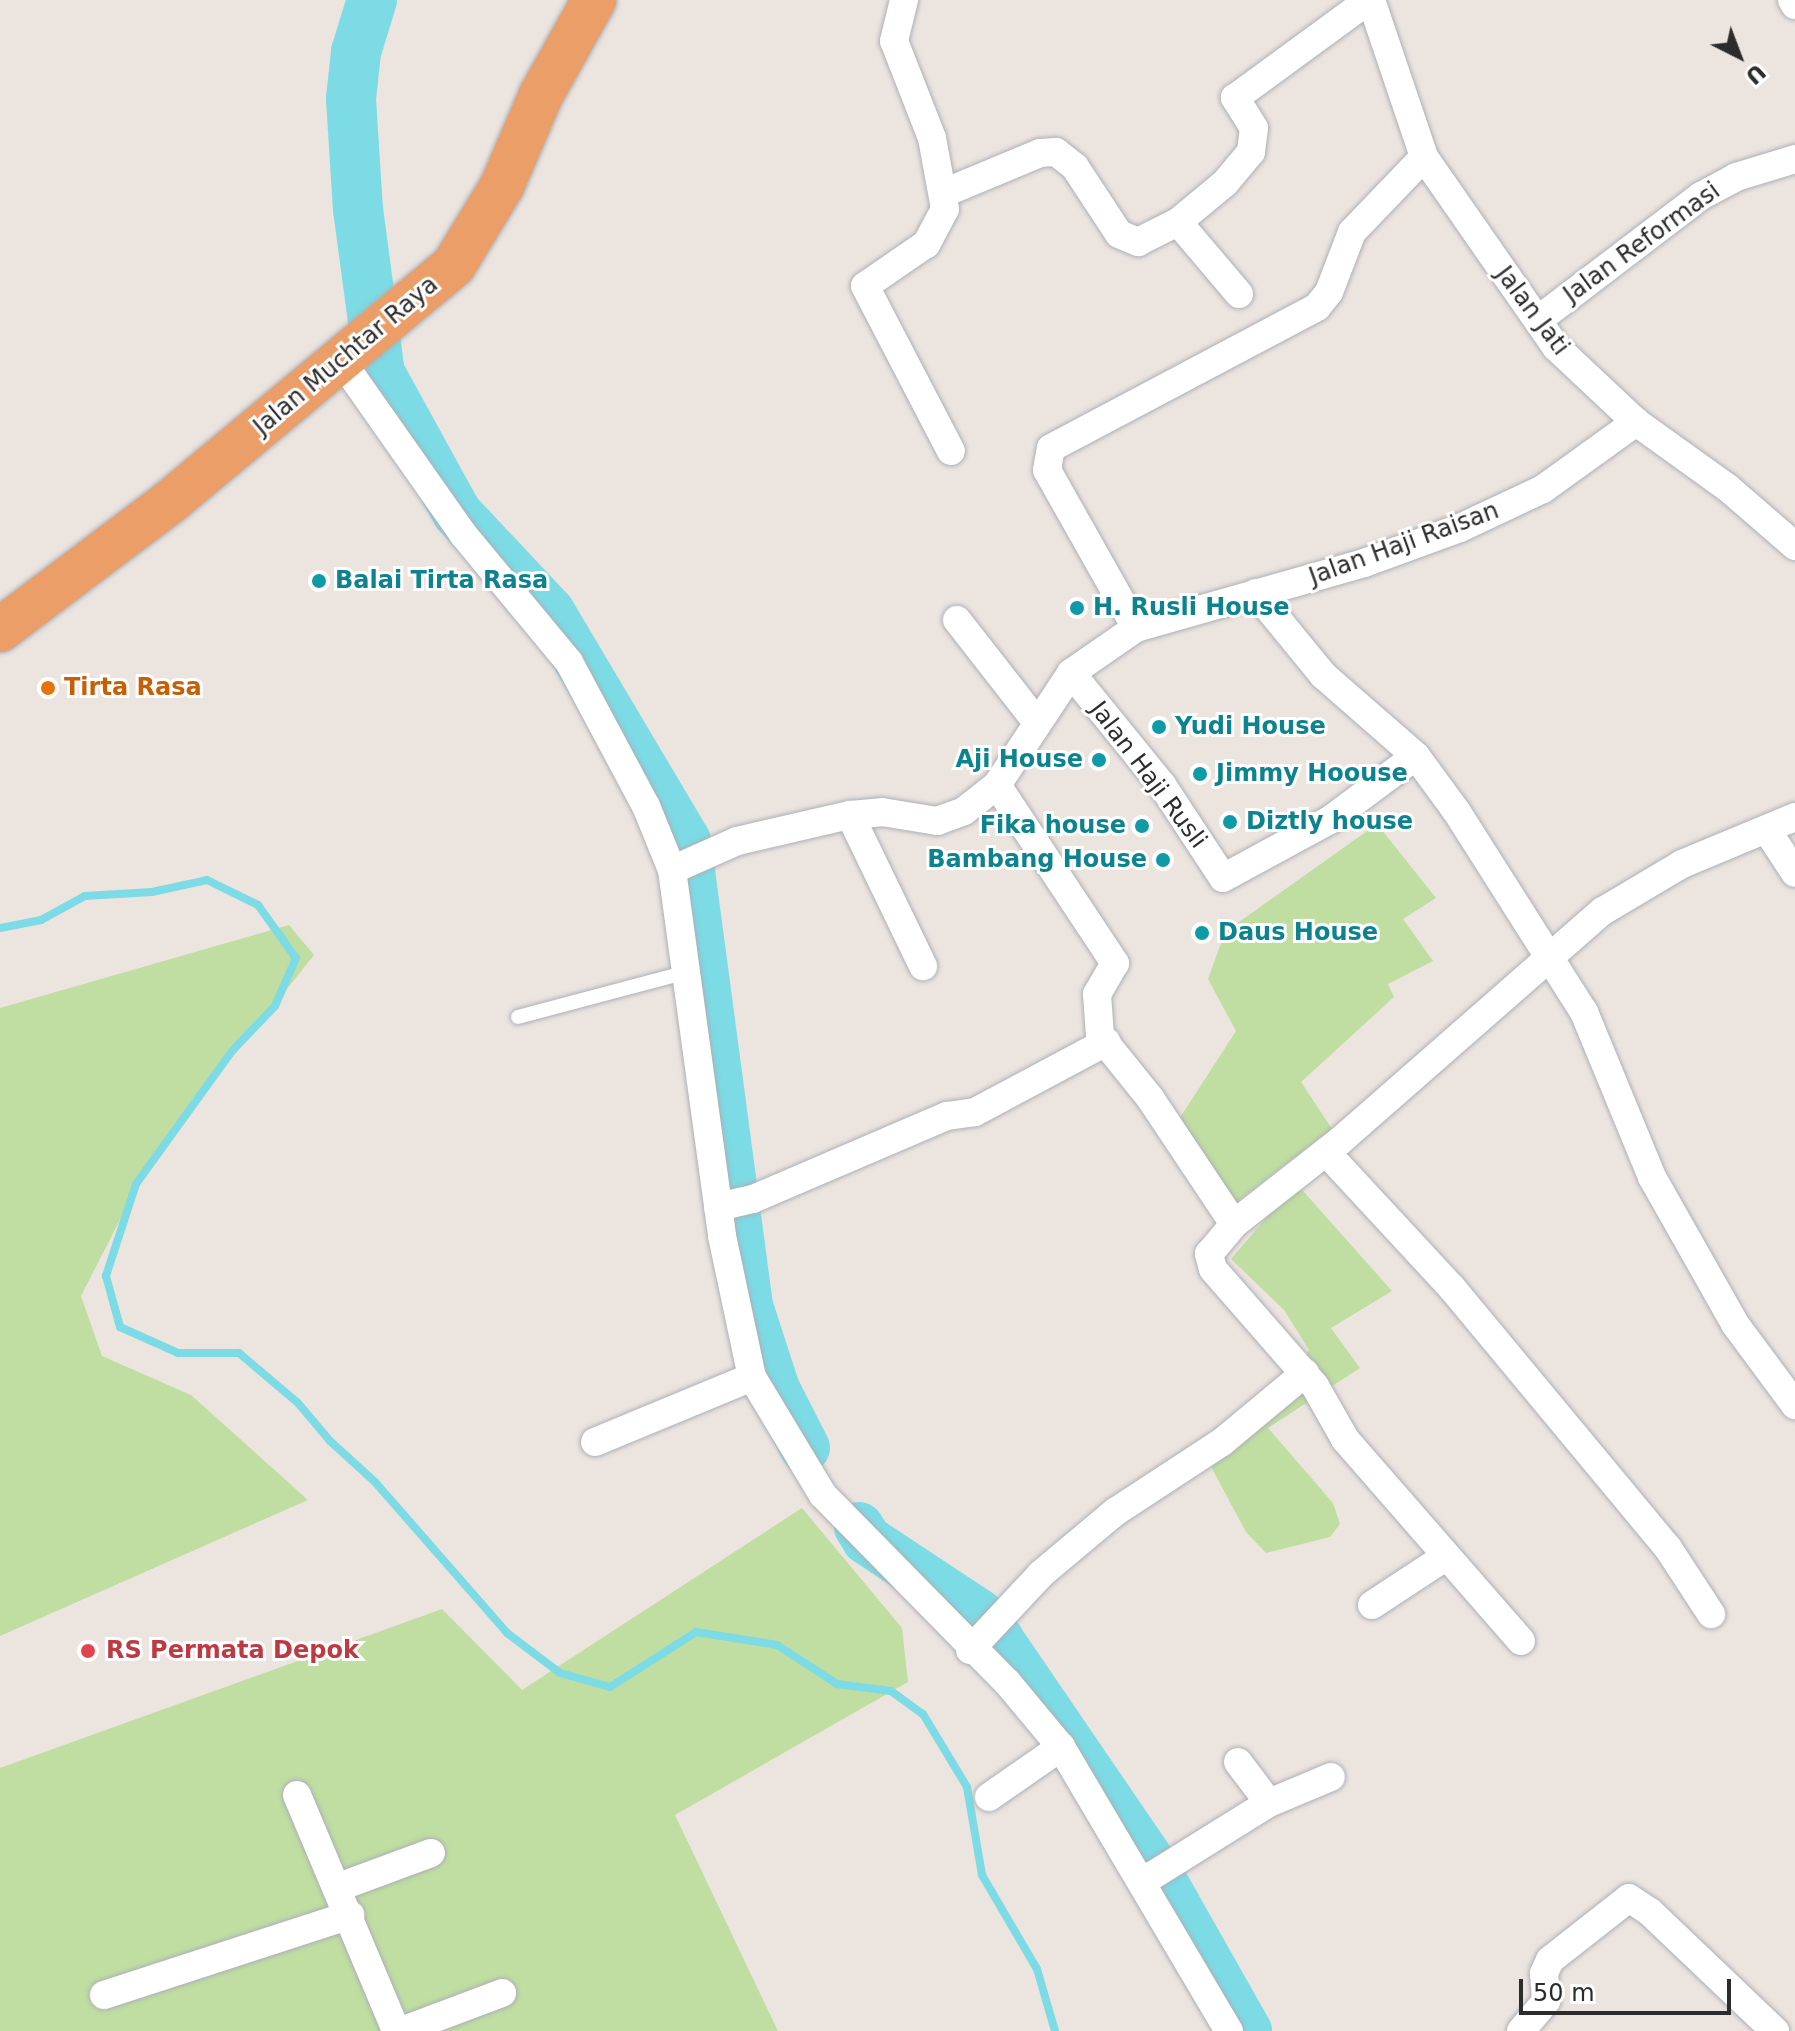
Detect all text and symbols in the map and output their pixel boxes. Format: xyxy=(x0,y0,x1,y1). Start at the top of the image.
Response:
north arrow xyxy=(1699,16,1779,96)
text: U xyxy=(1740,59,1770,89)
street label: Jalan Reformasi xyxy=(1558,177,1726,309)
street label: Jalan Jati xyxy=(1489,261,1575,361)
street label: Jalan Muchtar Raya xyxy=(248,271,444,441)
street label: Jalan Haji Raisan xyxy=(1305,496,1503,592)
place label: Balai Tirta Rasa xyxy=(335,567,548,595)
marker: Balai Tirta Rasa xyxy=(310,572,328,590)
place label: H. Rusli House xyxy=(1093,594,1289,622)
marker: H. Rusli House xyxy=(1068,599,1086,617)
place label: Tirta Rasa xyxy=(64,674,202,702)
marker: Tirta Rasa xyxy=(39,679,57,697)
street label: Jalan Haji Rusli xyxy=(1083,696,1213,854)
place label: Yudi House xyxy=(1175,713,1326,741)
marker: Yudi House xyxy=(1150,718,1168,736)
place label: Aji House xyxy=(955,746,1083,774)
marker: Aji House xyxy=(1090,751,1108,769)
place label: Jimmy Hoouse xyxy=(1216,760,1408,788)
marker: Jimmy Hoouse xyxy=(1191,765,1209,783)
place label: Diztly house xyxy=(1246,808,1413,836)
place label: Fika house xyxy=(980,812,1126,840)
marker: Diztly house xyxy=(1221,813,1239,831)
marker: Fika house xyxy=(1133,817,1151,835)
place label: Bambang House xyxy=(927,846,1147,874)
marker: Bambang House xyxy=(1154,851,1172,869)
place label: Daus House xyxy=(1218,919,1378,947)
marker: Daus House xyxy=(1193,924,1211,942)
place label: RS Permata Depok xyxy=(106,1637,359,1665)
marker: RS Permata Depok xyxy=(77,1640,99,1662)
scale bar xyxy=(1523,1963,1735,2013)
text: 50 m xyxy=(1533,1979,1595,2007)

